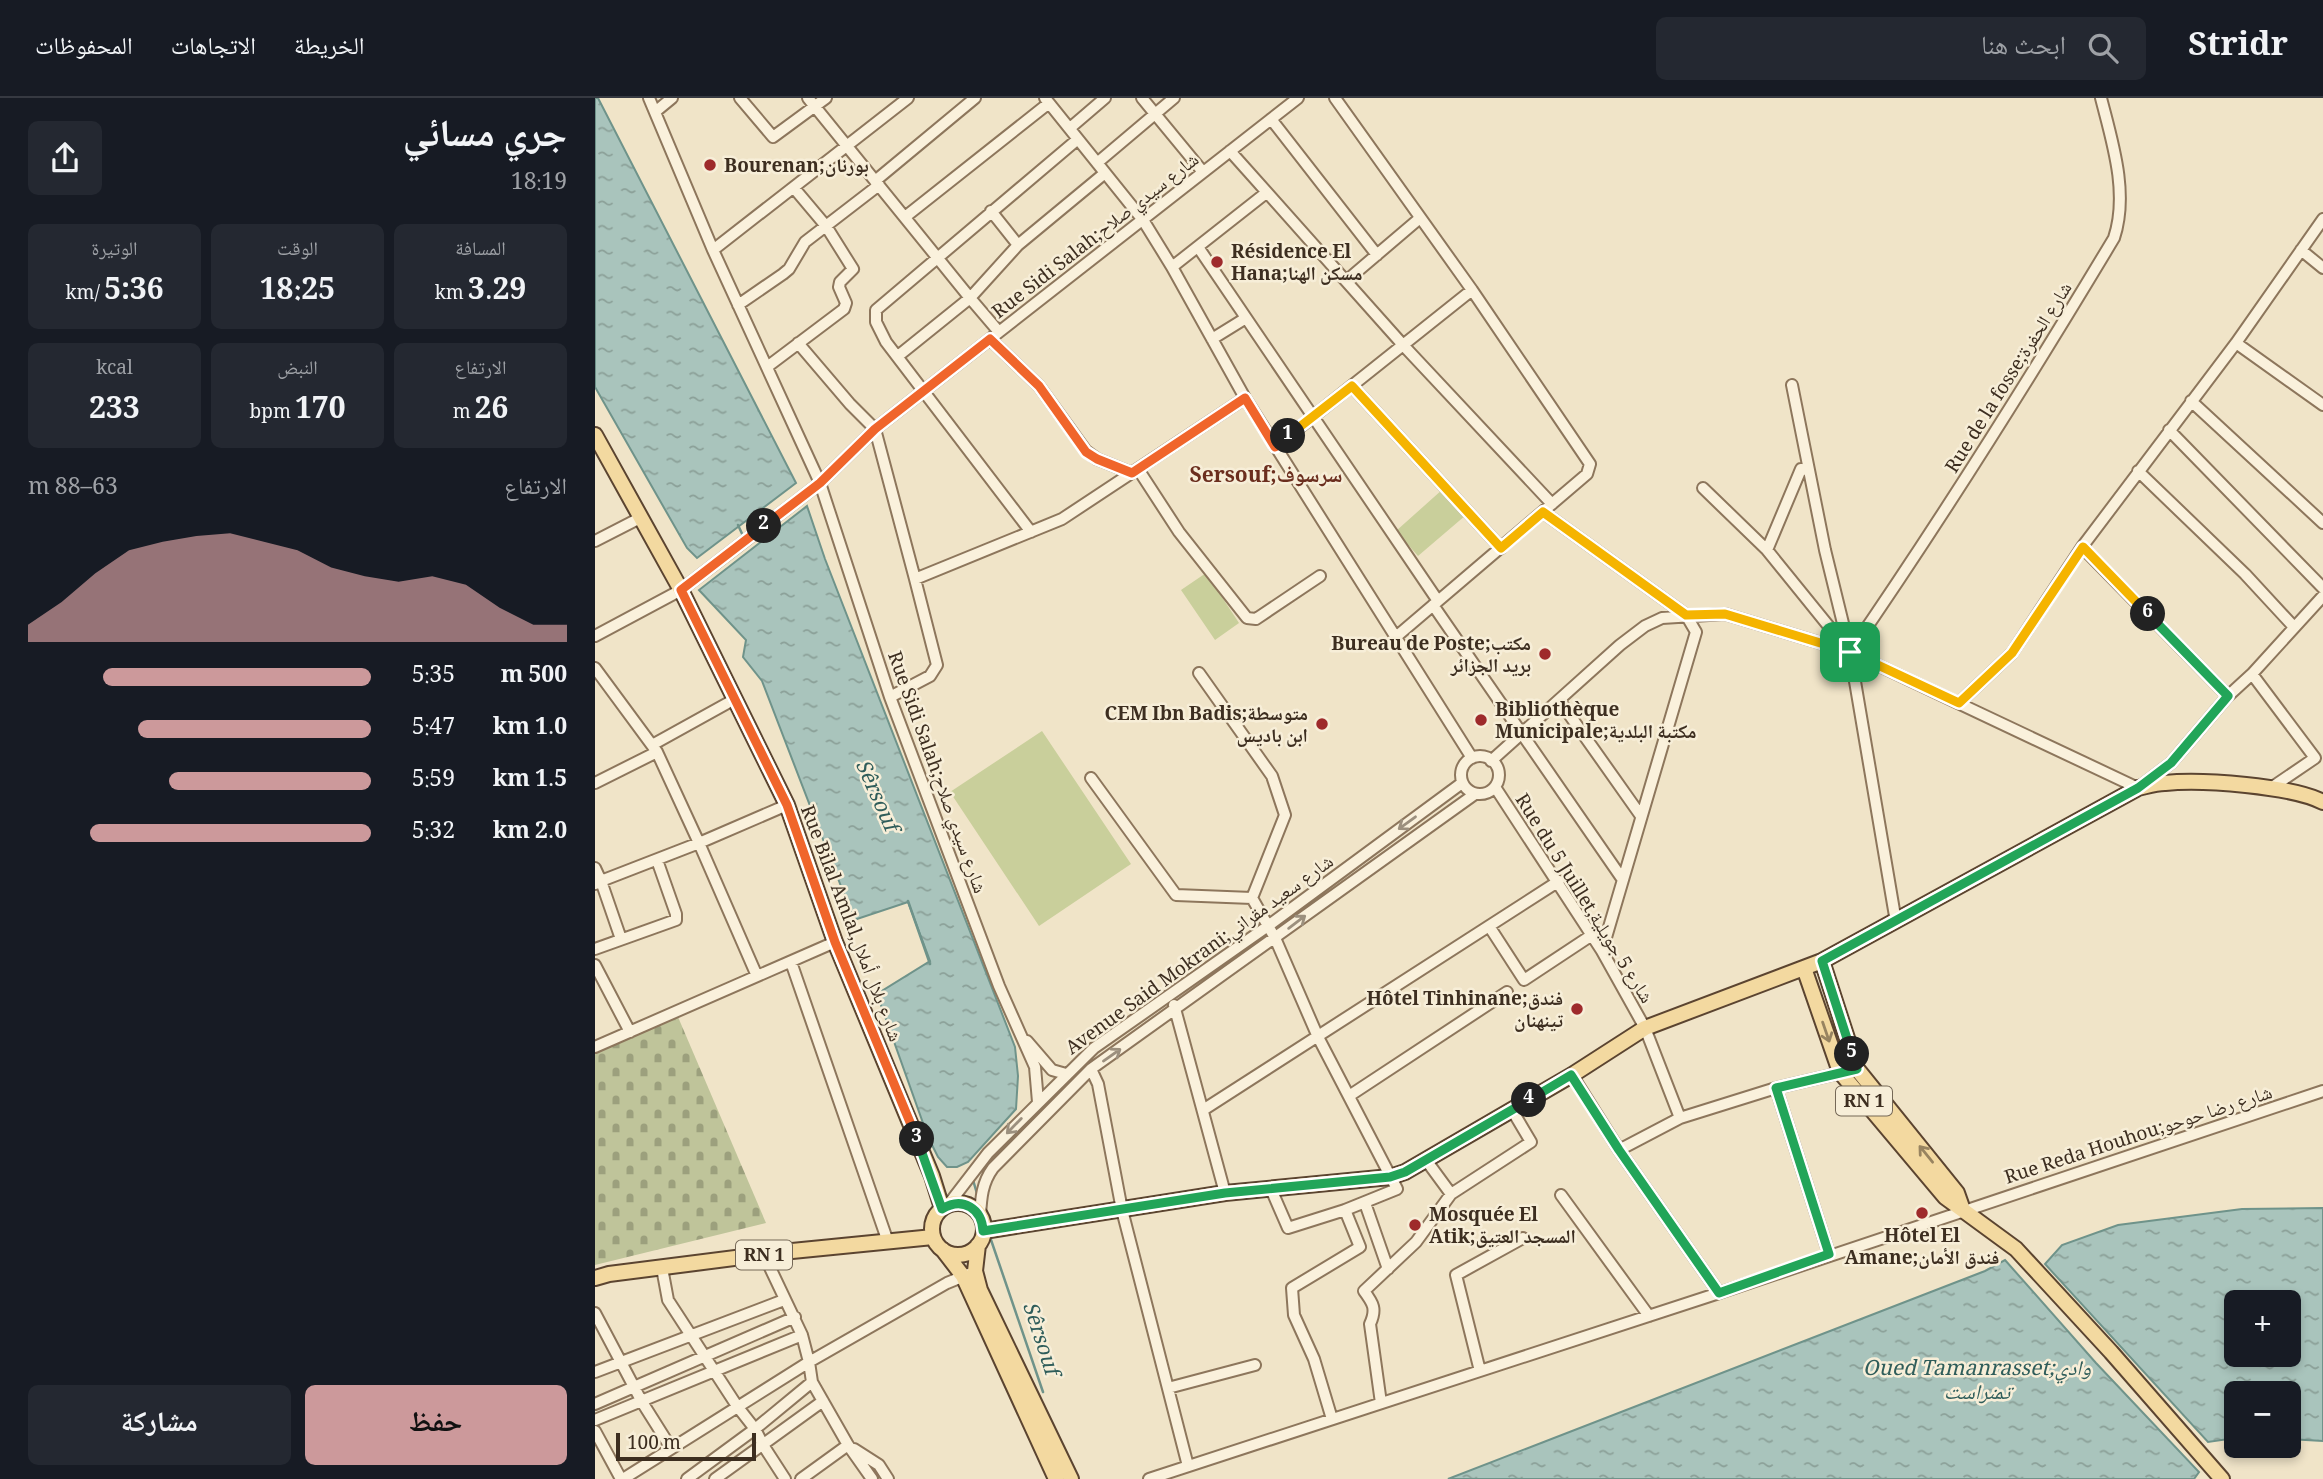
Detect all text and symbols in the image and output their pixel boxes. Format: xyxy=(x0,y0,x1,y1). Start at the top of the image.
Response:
search box xyxy=(1656,17,2146,80)
text: Stridr xyxy=(2188,20,2288,76)
text: ابحث هنا xyxy=(1981,26,2066,70)
text: المحفوظات xyxy=(35,28,133,69)
text: الاتجاهات xyxy=(171,28,256,69)
text: الخريطة xyxy=(294,28,365,69)
icon: search xyxy=(2084,29,2122,67)
text: جري مسائي xyxy=(403,105,567,170)
button: share xyxy=(28,121,102,195)
street label: Rue Sidi Salah;شارع سيدي صلاح xyxy=(986,146,1207,329)
place label: Bourenan;بورنان xyxy=(724,152,869,184)
marker: Bourenan;بورنان xyxy=(702,157,718,173)
text: 18:19 xyxy=(511,164,567,204)
text: الوتيرة xyxy=(91,235,138,267)
text: الوقت xyxy=(277,235,318,267)
text: المسافة xyxy=(455,235,506,267)
place label: Résidence El Hana;مسكن الهنا xyxy=(1231,238,1363,292)
marker: Résidence El Hana;مسكن الهنا xyxy=(1209,254,1225,270)
text: 5:36 xyxy=(104,267,164,318)
text: 18:25 xyxy=(260,267,335,318)
text: 3.29 xyxy=(468,267,526,318)
street label: Rue de la fosse;شارع الحفرة xyxy=(1938,277,2083,481)
text: /km xyxy=(65,279,104,311)
text: km xyxy=(435,279,468,311)
text: kcal xyxy=(96,354,133,386)
text: النبض xyxy=(277,354,318,386)
text: الارتفاع xyxy=(455,354,506,386)
text: 233 xyxy=(89,386,140,437)
text: 170 xyxy=(295,386,345,437)
text: 26 xyxy=(475,386,508,437)
text: bpm xyxy=(250,398,295,430)
text: m xyxy=(453,398,475,430)
pin: 1 xyxy=(1271,418,1305,454)
text: 1 xyxy=(1282,419,1293,451)
district label: Sersouf;سرسوف xyxy=(1190,460,1342,495)
text: 63–88 m xyxy=(28,469,118,509)
text: الارتفاع xyxy=(504,469,567,509)
pin: 2 xyxy=(747,508,781,544)
text: 2 xyxy=(758,509,769,541)
pin: 6 xyxy=(2131,596,2165,632)
text: 6 xyxy=(2142,597,2153,629)
pin xyxy=(1820,622,1880,682)
place label: Bureau de Poste;مكتب بريد الجزائر xyxy=(1331,630,1531,684)
icon: arrive xyxy=(1831,633,1869,671)
marker: Bureau de Poste;مكتب بريد الجزائر xyxy=(1537,646,1553,662)
street label: Rue Sidi Salah;شارع سيدي صلاح xyxy=(876,647,994,899)
text: 5:35 xyxy=(412,657,455,697)
text: 500 m xyxy=(501,657,567,697)
place label: Bibliothèque Municipale;مكتبة البلدية xyxy=(1495,696,1696,750)
place label: CEM Ibn Badis;متوسطة ابن باديس xyxy=(1105,700,1308,754)
text: 5:47 xyxy=(412,709,455,749)
text: 1.0 km xyxy=(493,709,567,749)
marker: Bibliothèque Municipale;مكتبة البلدية xyxy=(1473,712,1489,728)
marker: CEM Ibn Badis;متوسطة ابن باديس xyxy=(1314,716,1330,732)
water label: Sêrsouf xyxy=(843,755,909,843)
text: 5:59 xyxy=(412,761,455,801)
text: 1.5 km xyxy=(493,761,567,801)
street label: Rue du 5 Juillet,شارع 5 جويلية xyxy=(1505,788,1660,1011)
street label: Rue Bilal Amlal,شارع بلال أملال xyxy=(789,801,909,1047)
text: 5:32 xyxy=(412,813,455,853)
text: 2.0 km xyxy=(493,813,567,853)
one-way arrow xyxy=(1398,816,1417,830)
street label: Avenue Said Mokrani;شارع سعيد مقراني xyxy=(1060,848,1342,1065)
one-way arrow xyxy=(1287,915,1305,930)
place label: Hôtel Tinhinane;فندق تينهنان xyxy=(1367,985,1564,1039)
marker: Hôtel Tinhinane;فندق تينهنان xyxy=(1569,1001,1585,1017)
one-way arrow xyxy=(1821,1021,1834,1043)
pin: 5 xyxy=(1835,1037,1869,1072)
text: 5 xyxy=(1846,1037,1857,1069)
one-way arrow xyxy=(1102,1048,1121,1062)
street label: Rue Reda Houhou;شارع رضا حوحو xyxy=(2001,1078,2277,1195)
pin: 4 xyxy=(1511,1082,1546,1118)
text: 4 xyxy=(1523,1083,1534,1115)
road number: RN 1 xyxy=(1836,1086,1892,1116)
one-way arrow xyxy=(1006,1117,1023,1134)
pin: 3 xyxy=(899,1122,935,1156)
text: 3 xyxy=(911,1122,922,1154)
one-way arrow xyxy=(1918,1146,1934,1164)
place label: Mosquée El Atik;المسجد العتيق xyxy=(1429,1201,1576,1255)
marker: Hôtel El Amane;فندق الأمان xyxy=(1914,1205,1930,1221)
marker: Mosquée El Atik;المسجد العتيق xyxy=(1407,1217,1423,1233)
place label: Hôtel El Amane;فندق الأمان xyxy=(1845,1222,1999,1276)
road number: RN 1 xyxy=(736,1240,792,1270)
map controls xyxy=(2224,1290,2301,1458)
button: + xyxy=(2224,1290,2301,1367)
water label: Sêrsouf xyxy=(1010,1298,1069,1386)
water label: Oued Tamanrasset;وادي تمنراست xyxy=(1863,1353,2091,1412)
button: − xyxy=(2224,1381,2301,1458)
button: مشاركة xyxy=(28,1385,291,1465)
button: حفظ xyxy=(305,1385,567,1465)
text: 100 m xyxy=(627,1429,681,1461)
scale bar xyxy=(616,1430,756,1462)

